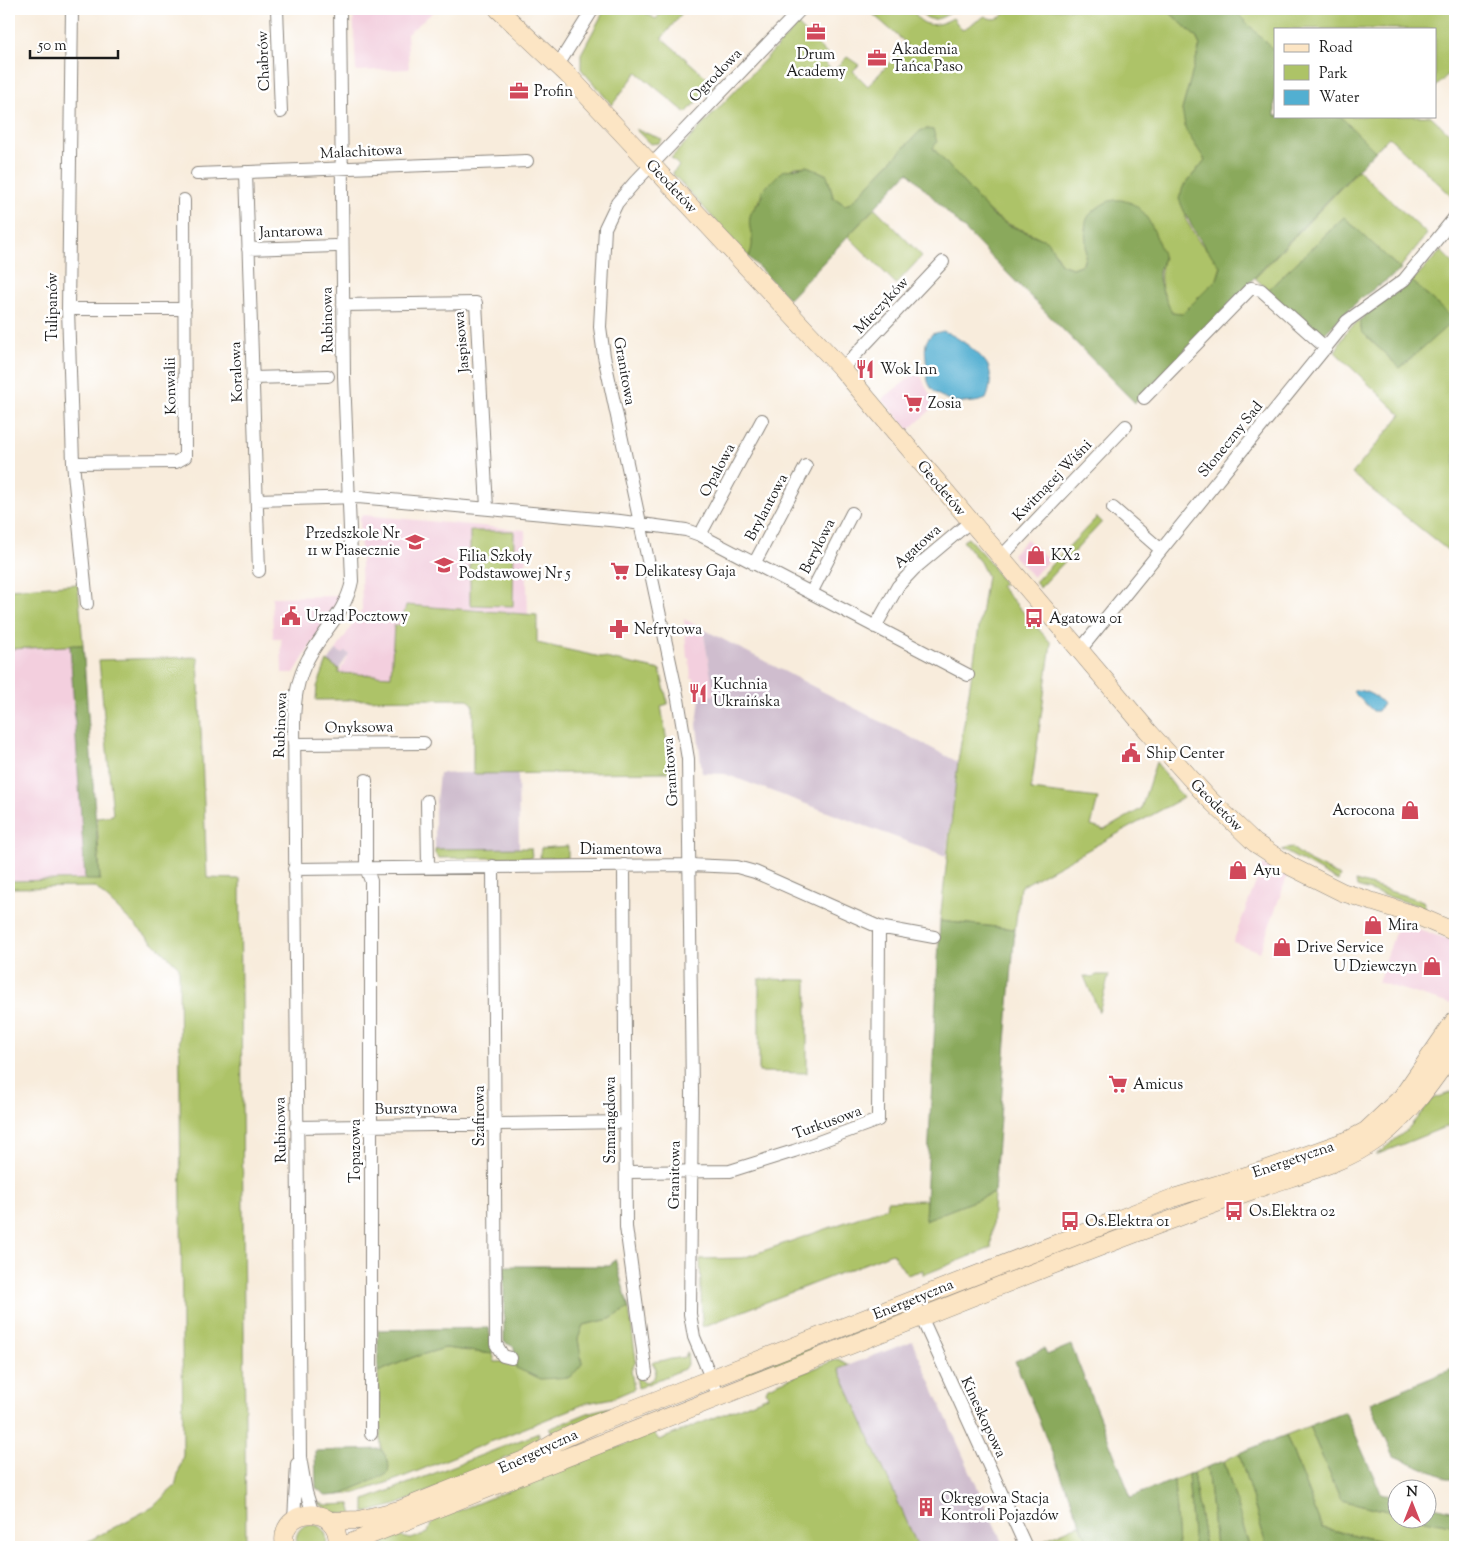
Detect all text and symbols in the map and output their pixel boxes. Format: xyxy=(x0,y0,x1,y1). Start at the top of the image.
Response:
office icon: Drum Academy xyxy=(805,21,827,43)
scale bar xyxy=(30,28,118,60)
legend xyxy=(1274,28,1436,118)
street label: Chabrów xyxy=(253,30,276,92)
text: 50 m xyxy=(37,36,67,57)
text: Road xyxy=(1319,38,1353,59)
place label: Akademia Tańca Paso xyxy=(892,40,963,78)
street label: Ogrodowa xyxy=(685,44,747,108)
place label: Drum Academy xyxy=(786,45,846,83)
office icon: Akademia Tańca Paso xyxy=(866,47,888,69)
text: Park xyxy=(1319,64,1348,85)
office icon: Profin xyxy=(508,80,530,102)
place label: Profin xyxy=(534,82,573,103)
text: Water xyxy=(1319,88,1360,109)
street label: Malachitowa xyxy=(319,140,403,165)
street label: Geodetów xyxy=(640,155,701,219)
street label: Jantarowa xyxy=(258,221,323,244)
street label: Tulipanów xyxy=(43,272,64,342)
street label: Mieczyków xyxy=(850,273,914,339)
street label: Rubinowa xyxy=(317,287,340,353)
street label: Jaspisowa xyxy=(449,310,476,374)
street label: Granitowa xyxy=(607,336,640,407)
street label: Koralowa xyxy=(226,341,249,403)
street label: Konwalii xyxy=(160,357,183,415)
restaurant icon: Wok Inn xyxy=(854,358,876,380)
place label: Wok Inn xyxy=(880,360,937,381)
supermarket icon: Zosia xyxy=(902,392,924,414)
place label: Zosia xyxy=(928,394,962,415)
street label: Słoneczny Sad xyxy=(1194,397,1269,483)
street label: Kwitnącej Wiśni xyxy=(1009,436,1098,527)
street label: Opalowa xyxy=(695,440,741,501)
street label: Geodetów xyxy=(911,457,970,521)
street label: Brylantowa xyxy=(741,470,794,545)
street label: Berylowa xyxy=(795,515,841,578)
street label: Agatowa xyxy=(890,520,946,574)
place label: Przedszkole Nr 11 w Piasecznie xyxy=(306,524,400,562)
school or university icon: Przedszkole Nr 11 w Piasecznie xyxy=(404,531,426,553)
shop icon: KX2 xyxy=(1025,544,1047,566)
place label: KX2 xyxy=(1051,546,1080,567)
place label: Filia Szkoły Podstawowej Nr 5 xyxy=(459,547,571,585)
school or university icon: Filia Szkoły Podstawowej Nr 5 xyxy=(433,554,455,576)
supermarket icon: Delikatesy Gaja xyxy=(609,560,631,582)
place label: Delikatesy Gaja xyxy=(635,562,736,583)
public building icon: Urząd Pocztowy xyxy=(280,605,302,627)
place label: Urząd Pocztowy xyxy=(306,607,408,628)
bus stop icon: Agatowa 01 xyxy=(1023,607,1045,629)
place label: Agatowa 01 xyxy=(1049,609,1122,630)
pharmacy icon: Nefrytowa xyxy=(608,618,630,640)
place label: Nefrytowa xyxy=(634,620,702,641)
place label: Kuchnia Ukraińska xyxy=(713,675,780,713)
restaurant icon: Kuchnia Ukraińska xyxy=(687,682,709,704)
street label: Rubinowa xyxy=(270,692,293,758)
street label: Onyksowa xyxy=(325,717,394,740)
street label: Granitowa xyxy=(659,737,684,807)
public building icon: Ship Center xyxy=(1120,742,1142,764)
place label: Ship Center xyxy=(1146,744,1225,765)
street label: Geodetów xyxy=(1185,775,1247,837)
shop icon: Acrocona xyxy=(1399,799,1421,821)
place label: Acrocona xyxy=(1332,801,1395,822)
street label: Diamentowa xyxy=(580,840,662,861)
shop icon: Ayu xyxy=(1227,859,1249,881)
place label: Ayu xyxy=(1253,861,1281,882)
shop icon: Mira xyxy=(1362,914,1384,936)
place label: Mira xyxy=(1388,916,1419,937)
shop icon: Drive Service xyxy=(1271,936,1293,958)
place label: Drive Service xyxy=(1297,938,1384,959)
shop icon: U Dziewczyn xyxy=(1421,955,1443,977)
place label: U Dziewczyn xyxy=(1334,957,1417,978)
supermarket icon: Amicus xyxy=(1107,1073,1129,1095)
place label: Amicus xyxy=(1133,1075,1183,1096)
street label: Szmaragdowa xyxy=(601,1076,622,1164)
street label: Szafirowa xyxy=(470,1085,491,1147)
street label: Rubinowa xyxy=(270,1097,293,1163)
street label: Bursztynowa xyxy=(375,1098,458,1121)
street label: Turkusowa xyxy=(790,1101,865,1146)
street label: Topazowa xyxy=(346,1119,367,1183)
street label: Energetyczna xyxy=(1250,1137,1337,1184)
street label: Granitowa xyxy=(664,1140,687,1210)
bus stop icon: Os.Elektra 02 xyxy=(1223,1200,1245,1222)
place label: Os.Elektra 02 xyxy=(1249,1202,1335,1223)
bus stop icon: Os.Elektra 01 xyxy=(1059,1210,1081,1232)
place label: Os.Elektra 01 xyxy=(1085,1212,1169,1233)
street label: Energetyczna xyxy=(870,1275,957,1326)
street label: Kineskopowa xyxy=(955,1374,1011,1462)
street label: Energetyczna xyxy=(496,1425,582,1480)
north arrow xyxy=(1386,1478,1436,1528)
text: N xyxy=(1406,1483,1418,1503)
place label: Okręgowa Stacja Kontroli Pojazdów xyxy=(941,1489,1059,1527)
building icon: Okręgowa Stacja Kontroli Pojazdów xyxy=(915,1496,937,1518)

